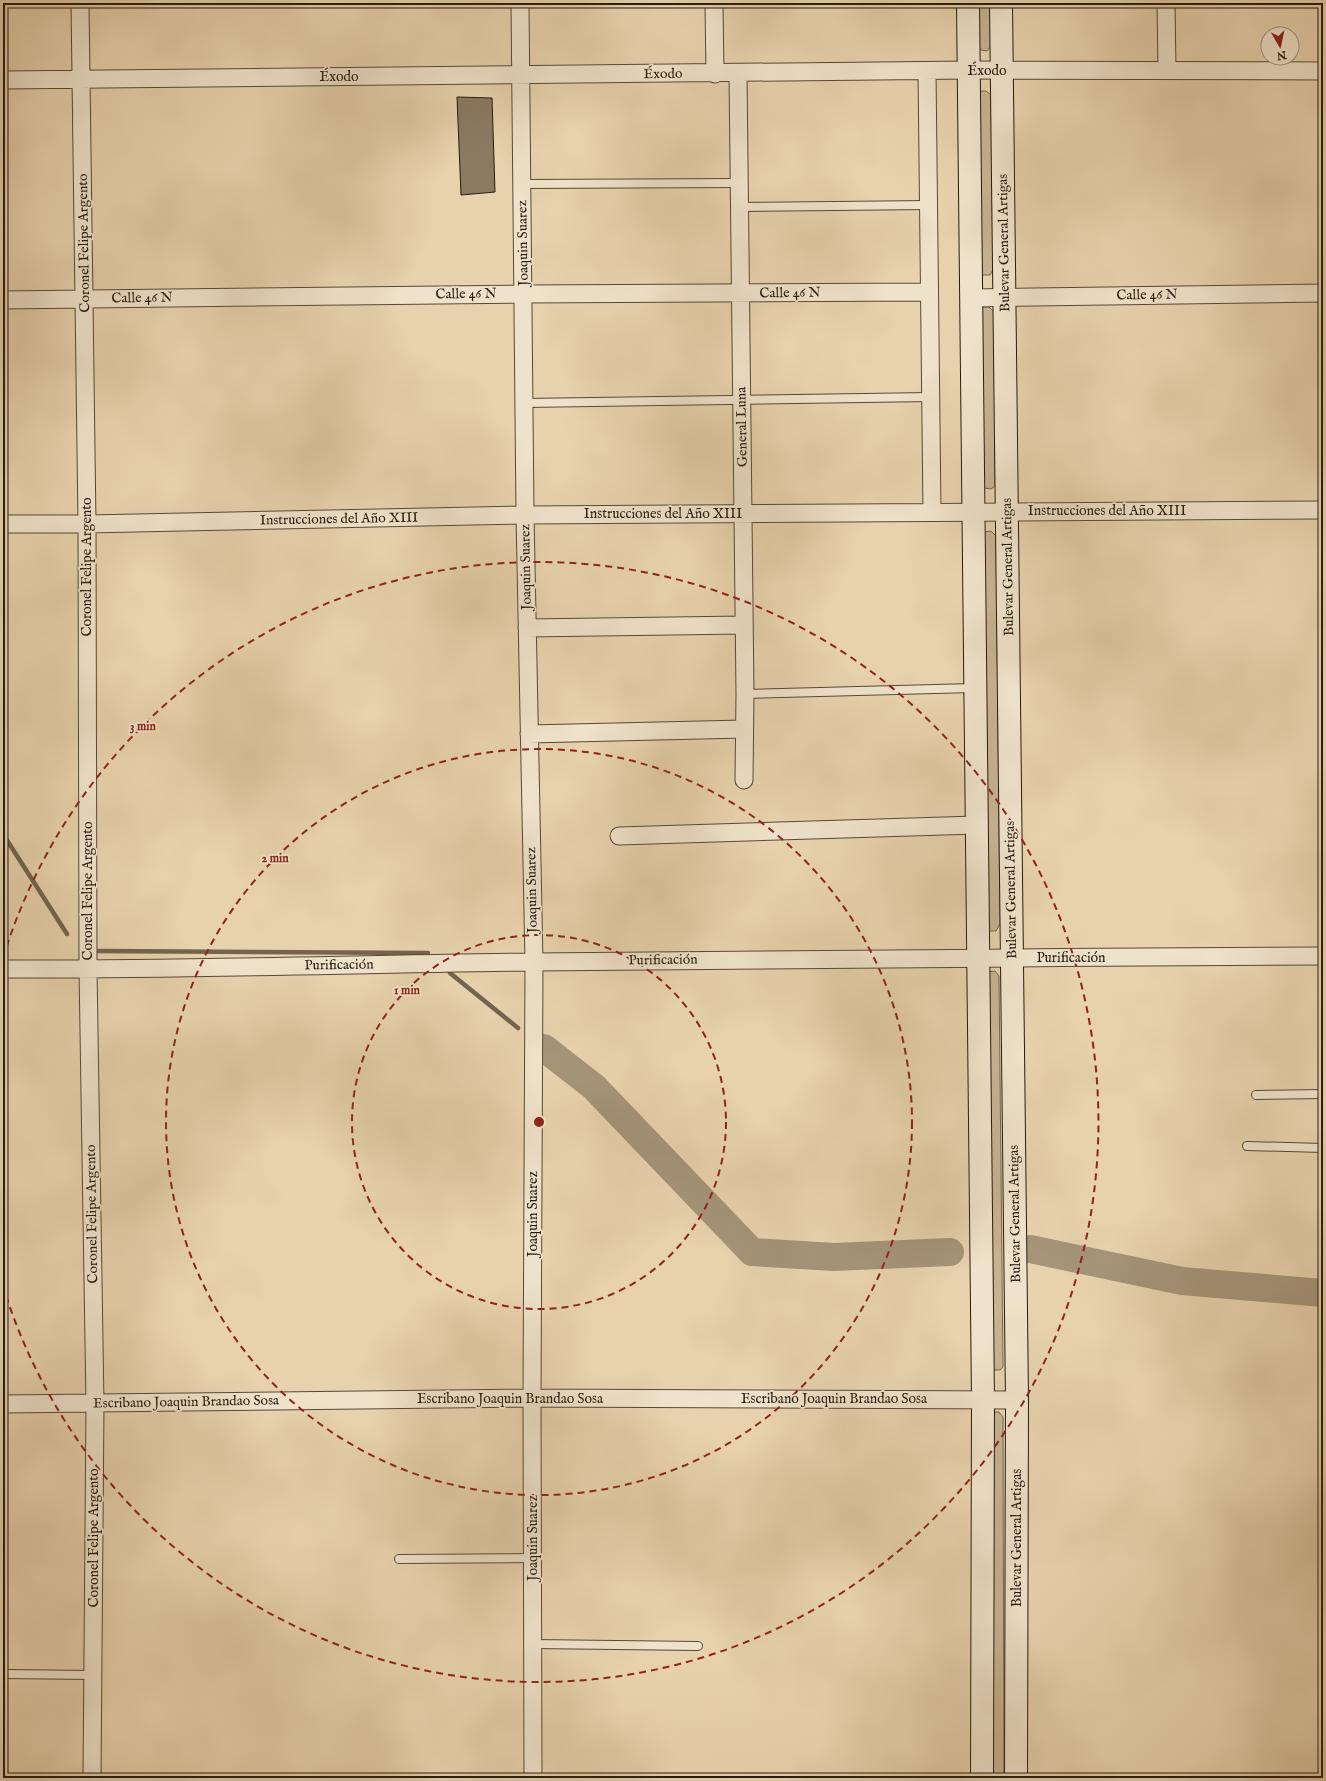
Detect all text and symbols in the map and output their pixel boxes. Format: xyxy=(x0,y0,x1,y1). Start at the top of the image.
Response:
north arrow xyxy=(1260,26,1300,66)
text: N xyxy=(1275,47,1288,63)
street label: Éxodo xyxy=(968,61,1007,80)
street label: Éxodo xyxy=(643,64,683,83)
street label: Éxodo xyxy=(320,67,359,86)
street label: Coronel Felipe Argento xyxy=(74,173,94,313)
street label: Bulevar General Artigas xyxy=(994,174,1014,312)
street label: Joaquin Suarez xyxy=(513,199,533,288)
street label: Calle 46 N xyxy=(759,283,821,303)
street label: Calle 46 N xyxy=(435,284,497,304)
street label: Calle 46 N xyxy=(1116,285,1178,305)
street label: Calle 46 N xyxy=(111,288,173,308)
street label: General Luna xyxy=(732,386,752,467)
street label: Coronel Felipe Argento xyxy=(78,497,96,637)
street label: Bulevar General Artigas xyxy=(998,498,1018,636)
street label: Instrucciones del Año XIII xyxy=(1028,502,1186,520)
street label: Instrucciones del Año XIII xyxy=(584,505,742,523)
street label: Instrucciones del Año XIII xyxy=(260,509,418,529)
street label: Joaquin Suarez xyxy=(516,523,536,612)
text: 3 min xyxy=(130,719,157,734)
street label: Coronel Felipe Argento xyxy=(79,821,97,961)
street label: Bulevar General Artigas xyxy=(1001,821,1021,959)
street label: Joaquin Suarez xyxy=(522,846,542,935)
text: 2 min xyxy=(261,851,289,866)
street label: Purificación xyxy=(1036,949,1106,967)
street label: Purificación xyxy=(628,950,698,970)
street label: Purificación xyxy=(304,955,374,975)
text: 1 min xyxy=(394,983,421,998)
centre of rings xyxy=(532,1115,546,1129)
street label: Coronel Felipe Argento xyxy=(82,1144,102,1284)
street label: Bulevar General Artigas xyxy=(1005,1145,1025,1283)
street label: Joaquin Suarez xyxy=(524,1171,542,1259)
street label: Escribano Joaquin Brandao Sosa xyxy=(417,1390,604,1408)
street label: Escribano Joaquin Brandao Sosa xyxy=(741,1390,928,1408)
street label: Escribano Joaquin Brandao Sosa xyxy=(93,1391,280,1413)
street label: Coronel Felipe Argento xyxy=(85,1468,103,1608)
street label: Bulevar General Artigas xyxy=(1008,1469,1026,1607)
street label: Joaquin Suarez xyxy=(524,1495,542,1583)

